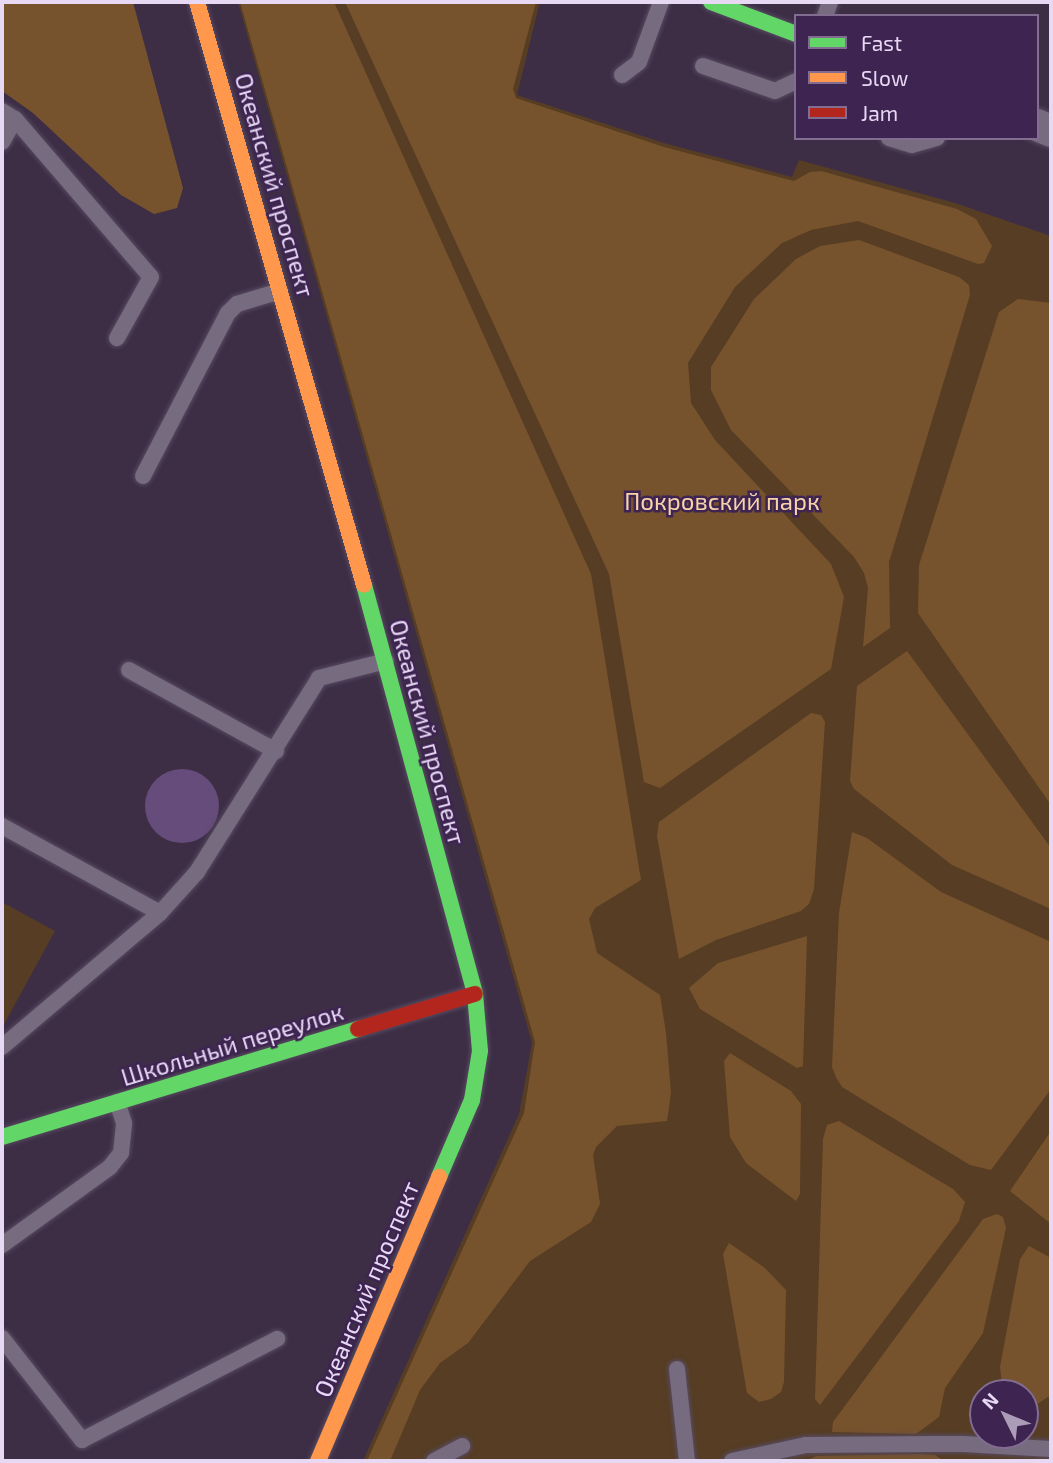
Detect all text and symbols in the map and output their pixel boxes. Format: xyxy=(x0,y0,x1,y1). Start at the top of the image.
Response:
legend xyxy=(794,14,1039,140)
text: Fast xyxy=(861,30,902,55)
text: Slow xyxy=(861,65,908,90)
street label: Океанский проспект xyxy=(229,70,321,300)
text: Jam xyxy=(861,100,898,125)
park label: Покровский парк xyxy=(624,487,820,515)
street label: Океанский проспект xyxy=(384,616,472,848)
street label: Школьный переулок xyxy=(117,996,347,1092)
street label: Океанский проспект xyxy=(307,1177,425,1401)
north arrow xyxy=(969,1379,1039,1449)
text: N xyxy=(977,1388,1003,1414)

